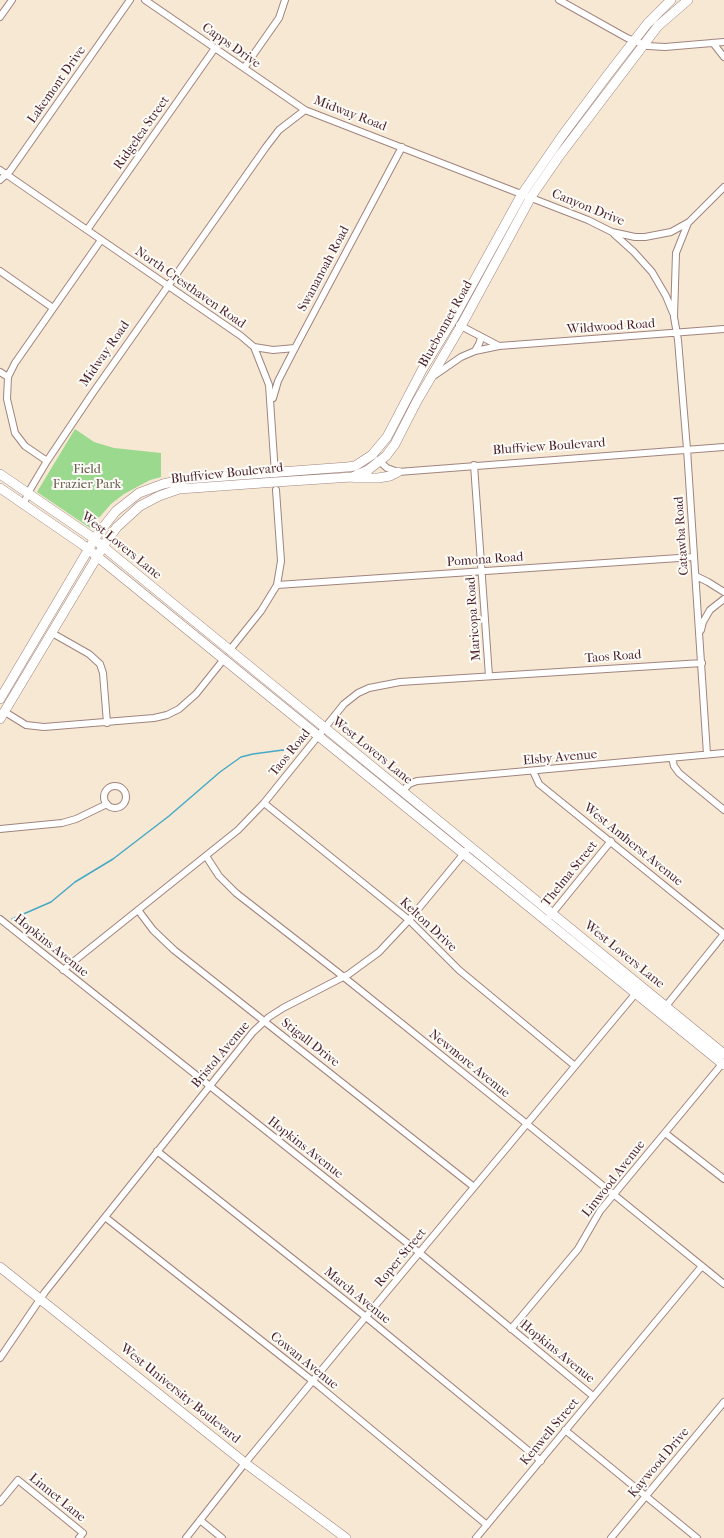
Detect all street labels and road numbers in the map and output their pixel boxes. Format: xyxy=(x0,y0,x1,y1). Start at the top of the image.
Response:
street label: Capps Drive xyxy=(199,20,263,72)
street label: Lakemont Drive xyxy=(25,43,89,127)
street label: Ridgelea Street xyxy=(111,93,173,173)
street label: Midway Road xyxy=(311,93,389,135)
street label: Canyon Drive xyxy=(549,186,627,230)
street label: Swananoah Road xyxy=(295,224,353,314)
street label: North Cresthaven Road xyxy=(132,244,248,332)
street label: Bluebonnet Road xyxy=(416,278,476,370)
street label: Wildwood Road xyxy=(566,316,656,338)
street label: Midway Road xyxy=(77,318,133,390)
street label: Bluffview Boulevard xyxy=(492,435,606,459)
street label: Bluffview Boulevard xyxy=(170,460,284,488)
street label: Catawba Road xyxy=(671,496,693,576)
street label: West Lovers Lane xyxy=(78,509,164,583)
street label: Pomona Road xyxy=(446,550,524,570)
street label: Maricopa Road xyxy=(463,576,485,662)
street label: Taos Road xyxy=(584,647,642,667)
street label: West Lovers Lane xyxy=(329,714,415,788)
street label: Taos Road xyxy=(266,726,314,780)
street label: Elsby Avenue xyxy=(522,747,598,769)
street label: West Amherst Avenue xyxy=(580,800,686,890)
street label: Thelma Street xyxy=(539,838,601,910)
street label: Kelton Drive xyxy=(396,895,460,955)
street label: Hopkins Avenue xyxy=(11,911,91,981)
street label: West Lovers Lane xyxy=(581,918,667,992)
street label: Stigall Drive xyxy=(278,1015,342,1071)
street label: Bristol Avenue xyxy=(189,1019,253,1091)
street label: Newmore Avenue xyxy=(425,1027,513,1101)
street label: Hopkins Avenue xyxy=(264,1114,346,1182)
street label: Linwood Avenue xyxy=(579,1137,649,1221)
street label: Roper Street xyxy=(372,1225,430,1291)
street label: March Avenue xyxy=(321,1264,393,1328)
street label: Hopkins Avenue xyxy=(517,1317,597,1387)
street label: Cowan Avenue xyxy=(267,1329,341,1393)
street label: West University Boulevard xyxy=(117,1341,243,1447)
street label: Kenwell Street xyxy=(517,1395,583,1469)
street label: Kaywood Drive xyxy=(625,1425,693,1501)
street label: Linnet Lane xyxy=(26,1470,88,1526)

